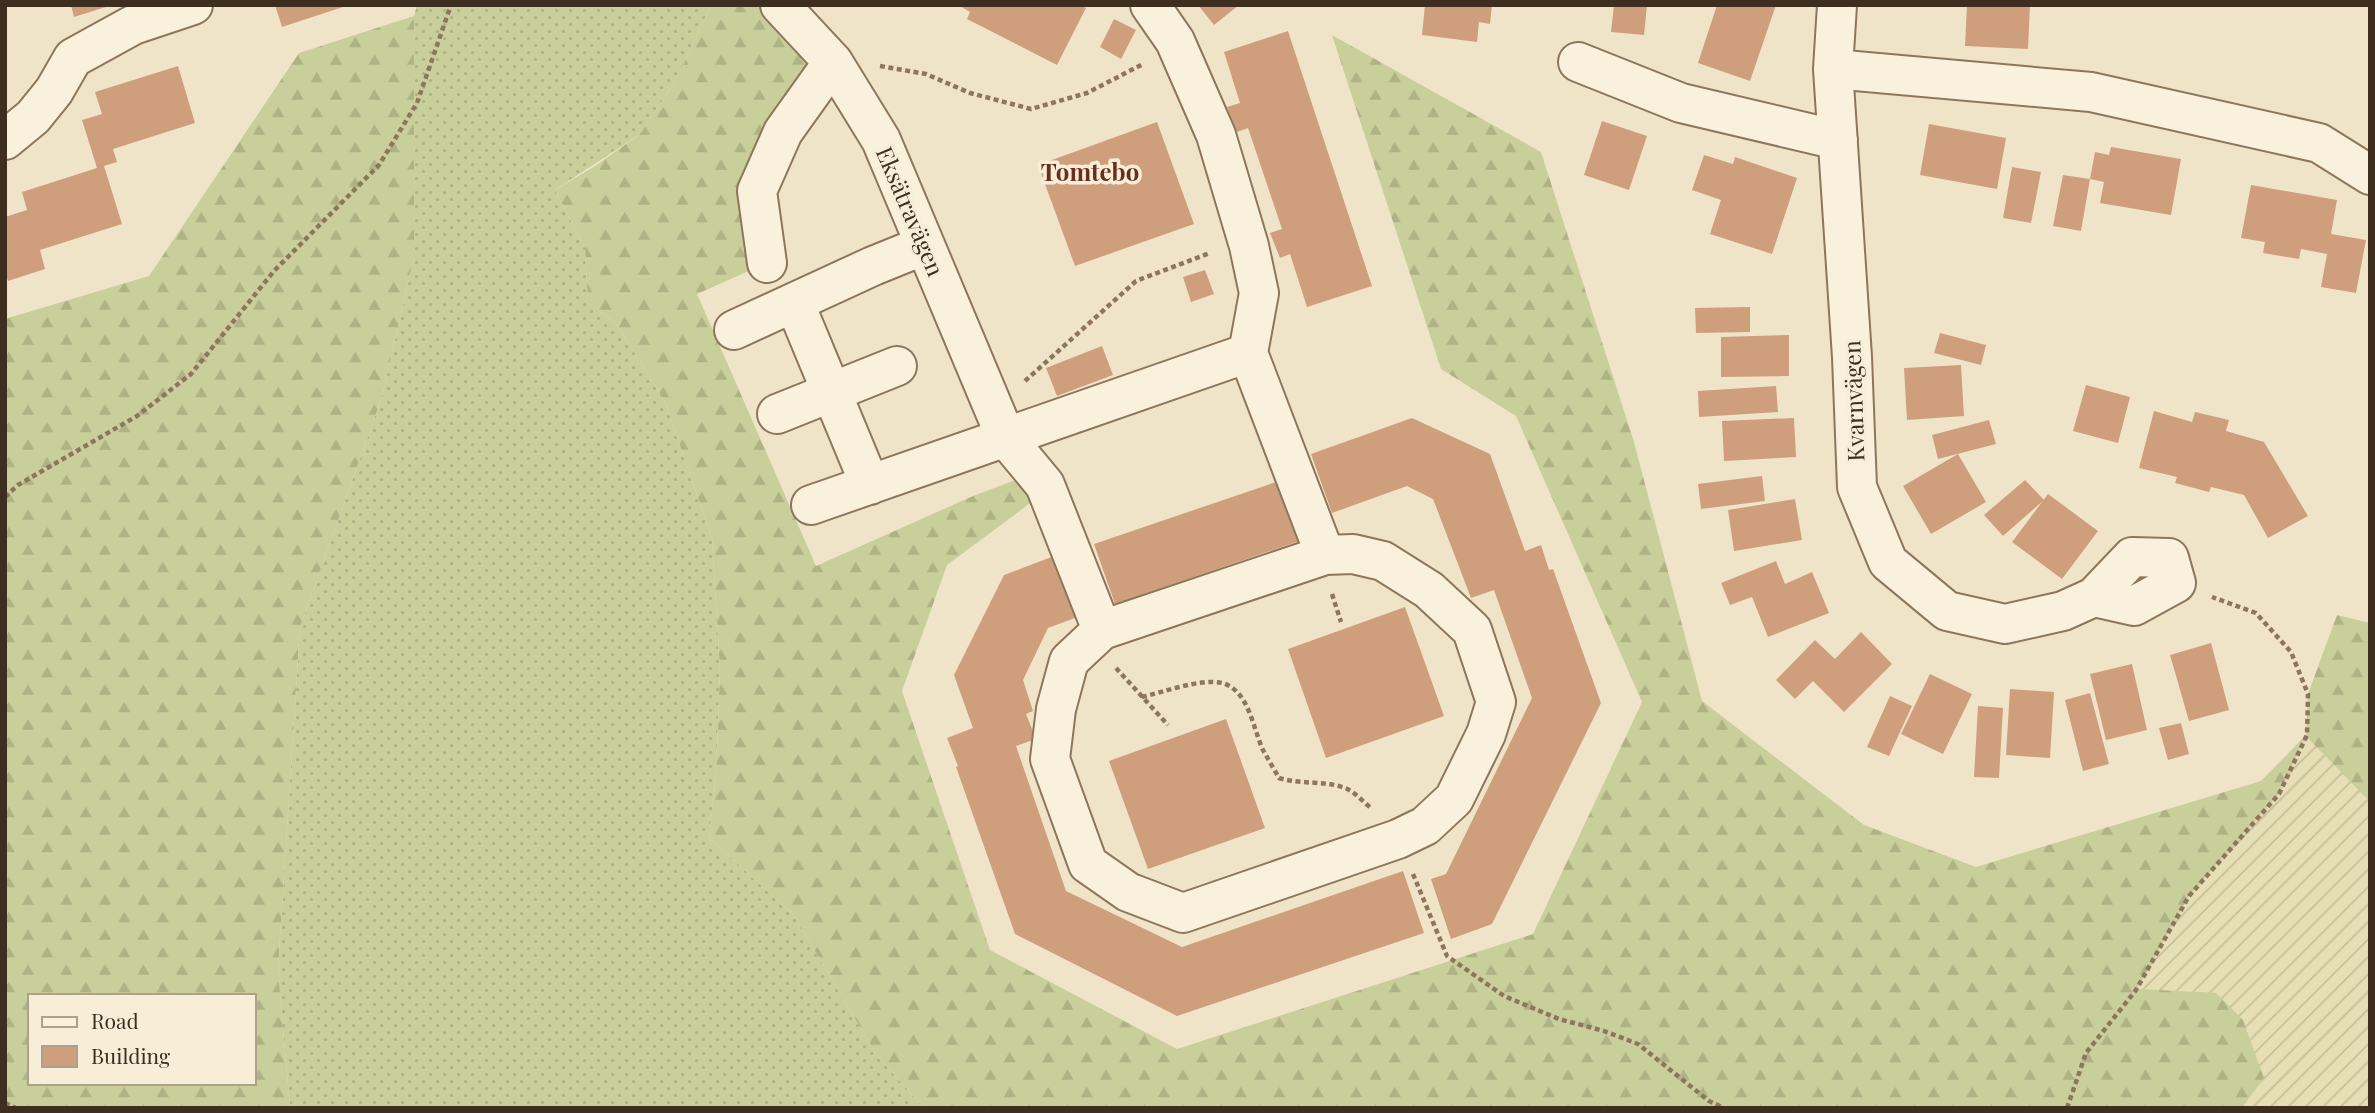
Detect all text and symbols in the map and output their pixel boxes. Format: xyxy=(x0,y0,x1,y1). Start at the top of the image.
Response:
street label: Eksätravägen xyxy=(870,141,952,281)
district label: Tomtebo xyxy=(1041,155,1139,187)
street label: Kvarnvägen xyxy=(1835,340,1871,462)
legend xyxy=(28,994,256,1085)
text: Road xyxy=(91,1006,139,1034)
text: Building xyxy=(91,1041,170,1069)

